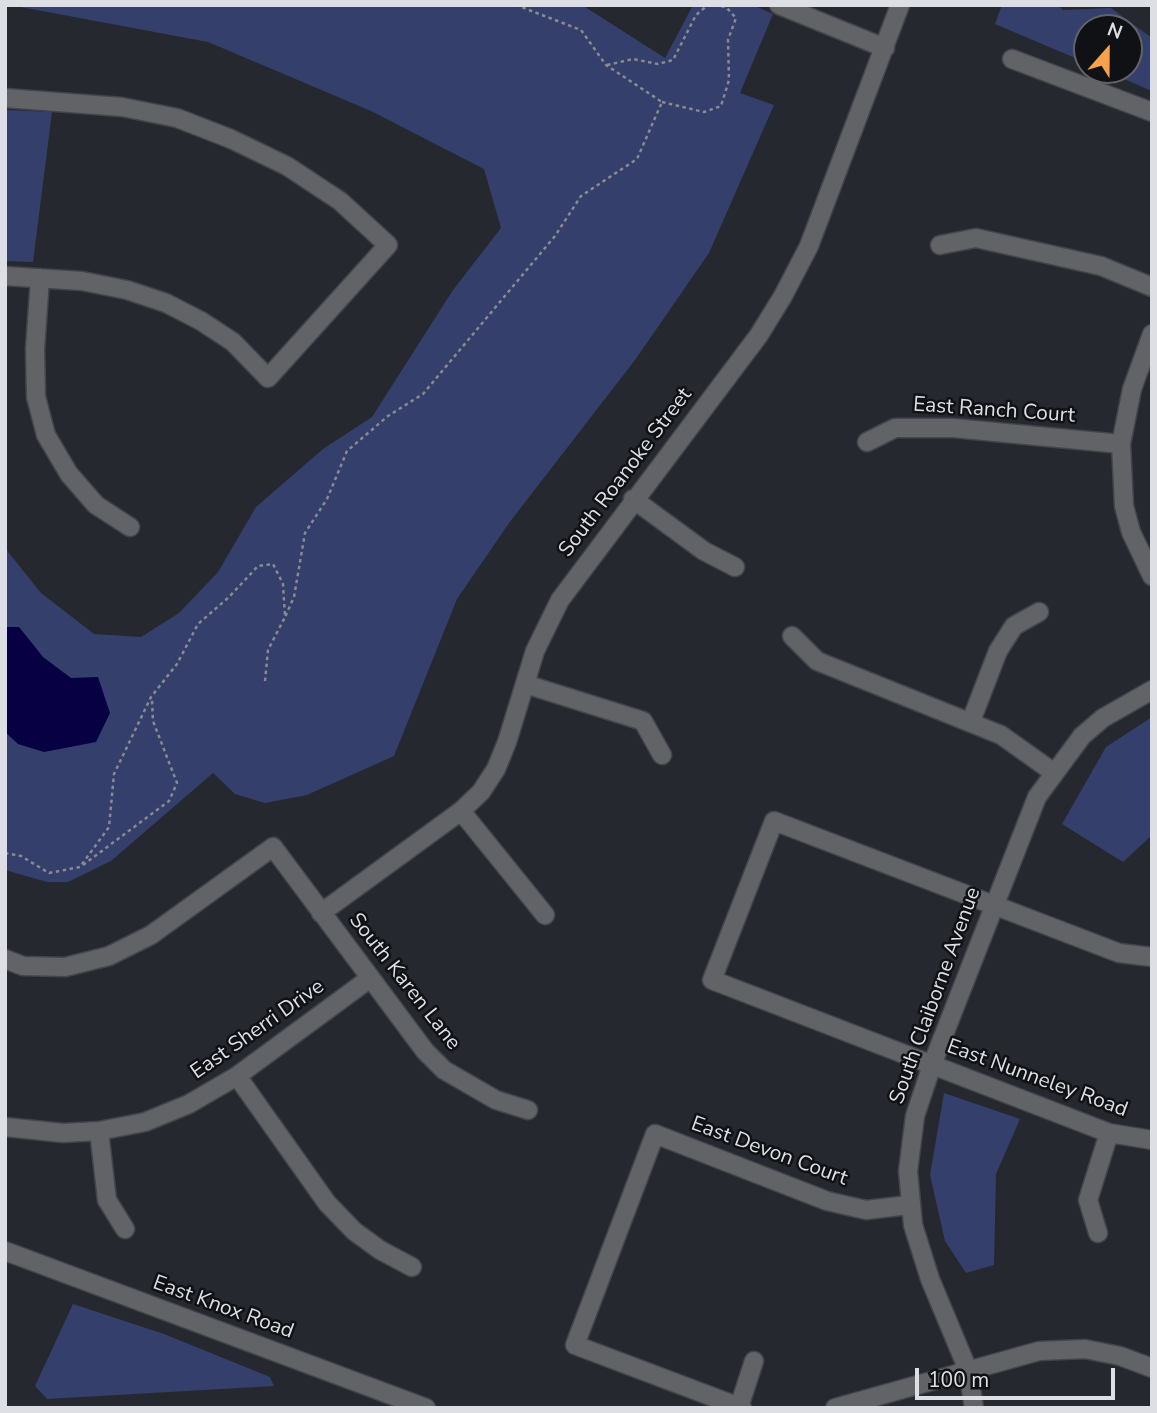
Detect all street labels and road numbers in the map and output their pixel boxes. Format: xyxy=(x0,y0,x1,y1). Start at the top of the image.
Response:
street label: South Roanoke Street xyxy=(554,383,698,563)
street label: East Ranch Court xyxy=(912,393,1076,429)
street label: South Claiborne Avenue xyxy=(885,884,987,1108)
street label: South Karen Lane xyxy=(343,909,465,1055)
street label: East Sherri Drive xyxy=(186,975,330,1085)
street label: East Nunneley Road xyxy=(943,1035,1131,1123)
street label: East Devon Court xyxy=(687,1112,851,1192)
street label: East Knox Road xyxy=(149,1271,297,1345)

